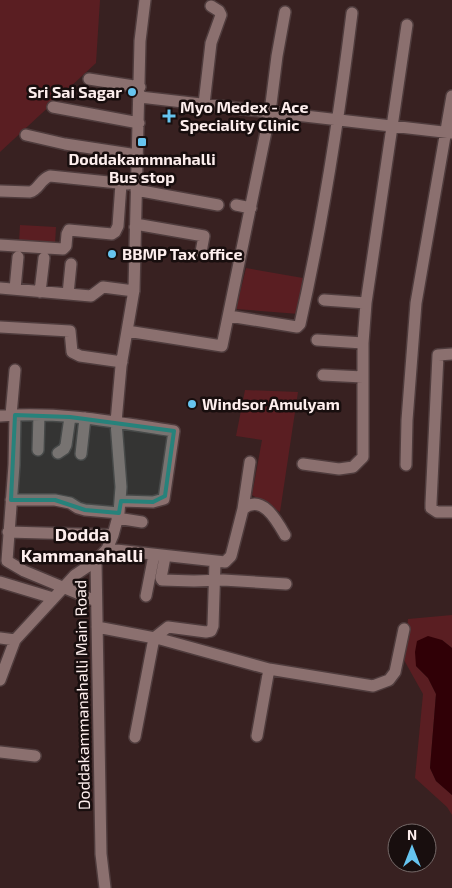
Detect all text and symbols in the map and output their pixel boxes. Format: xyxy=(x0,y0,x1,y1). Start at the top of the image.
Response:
place label: Sri Sai Sagar xyxy=(28,82,122,101)
marker: Sri Sai Sagar xyxy=(126,86,138,98)
place label: Myo Medex - Ace Speciality Clinic xyxy=(180,97,308,135)
marker: Myo Medex - Ace Speciality Clinic xyxy=(162,109,176,123)
marker: Doddakammnahalli Bus stop xyxy=(136,136,148,148)
place label: Doddakammnahalli Bus stop xyxy=(68,149,216,186)
place label: BBMP Tax office xyxy=(122,244,242,263)
marker: BBMP Tax office xyxy=(106,248,118,260)
place label: Windsor Amulyam xyxy=(202,394,340,414)
marker: Windsor Amulyam xyxy=(186,398,198,410)
district label: Dodda Kammanahalli xyxy=(21,523,143,566)
street label: Doddakammanahalli Main Road xyxy=(70,580,93,810)
north arrow xyxy=(387,823,437,873)
text: N xyxy=(407,826,417,843)

